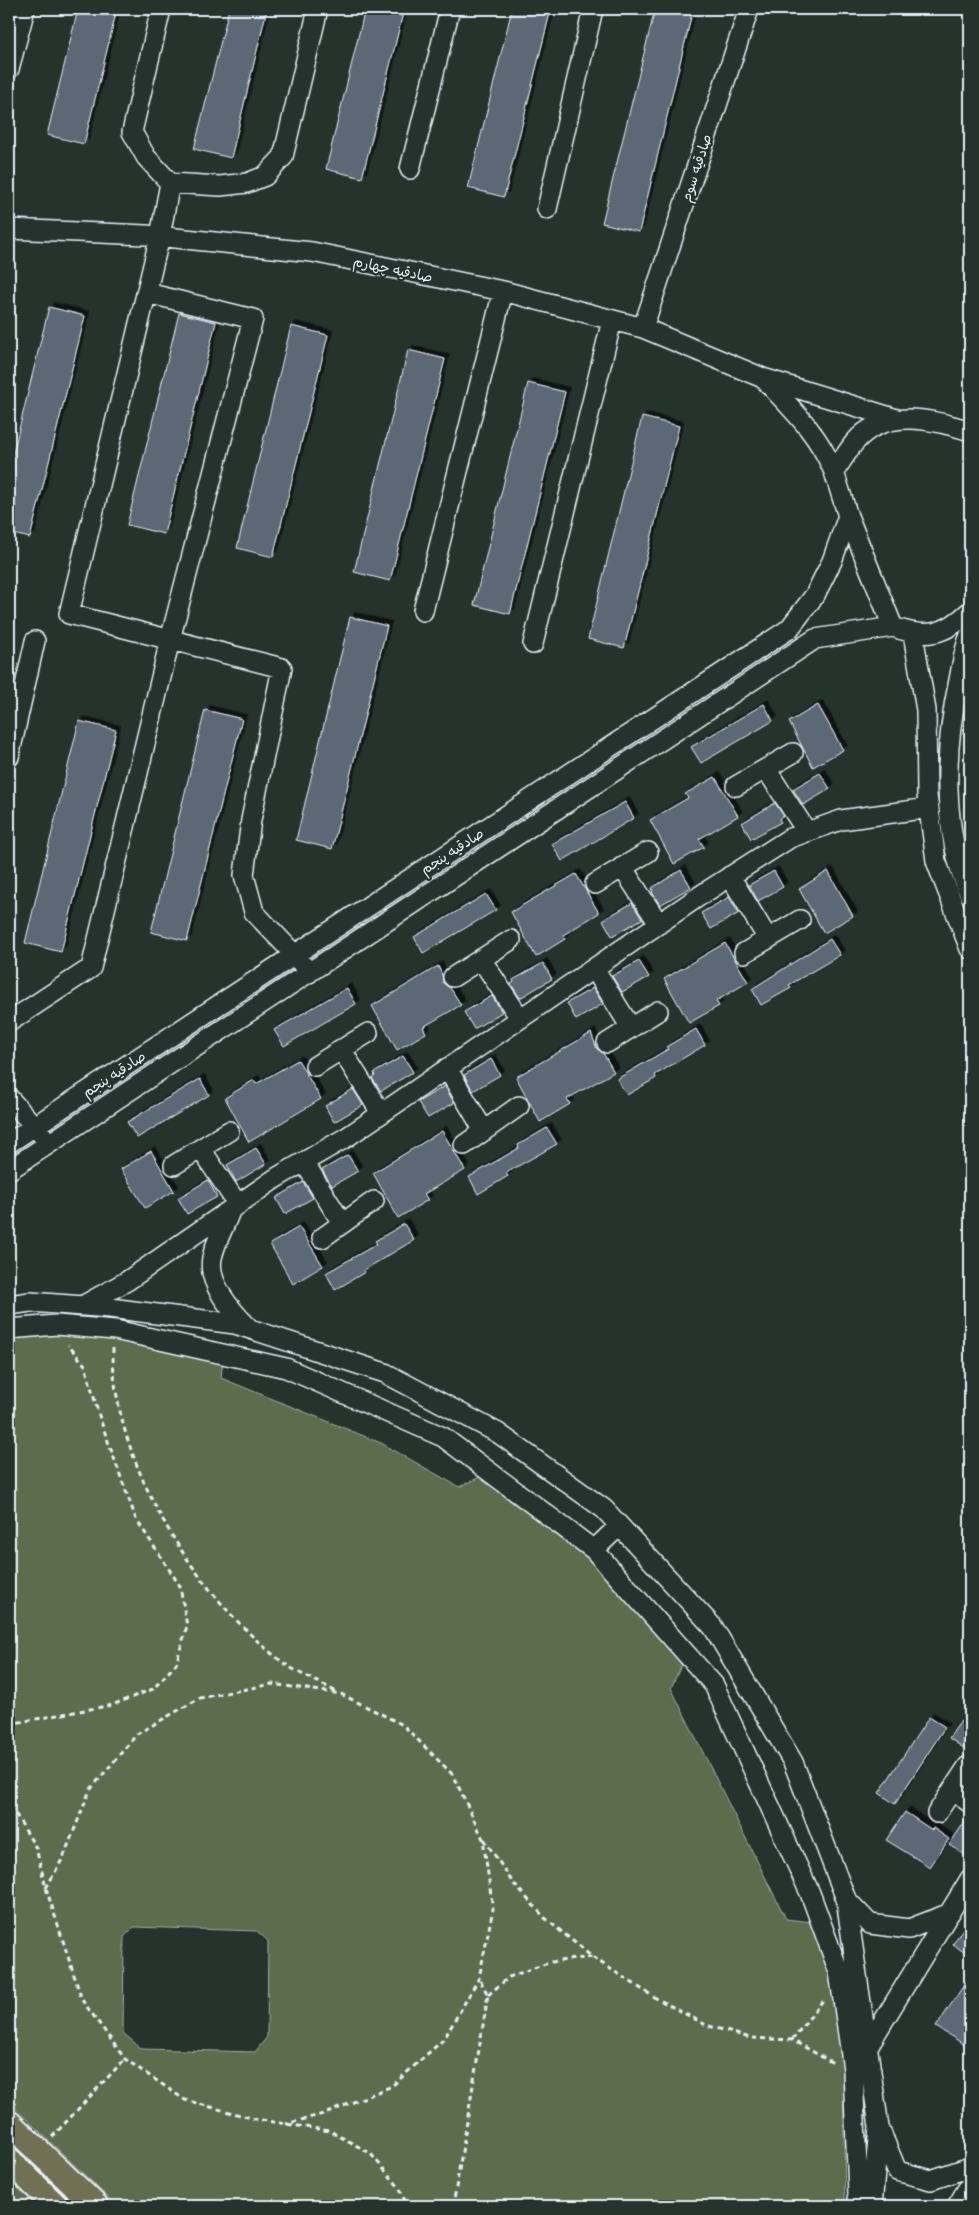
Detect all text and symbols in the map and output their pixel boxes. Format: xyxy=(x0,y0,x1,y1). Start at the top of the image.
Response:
street label: صادقیه سوم xyxy=(678,132,718,205)
street label: صادقیه چهارم xyxy=(351,253,434,288)
street label: صادقیه پنجم xyxy=(417,825,488,880)
street label: صادقیه پنجم xyxy=(79,1048,150,1103)

